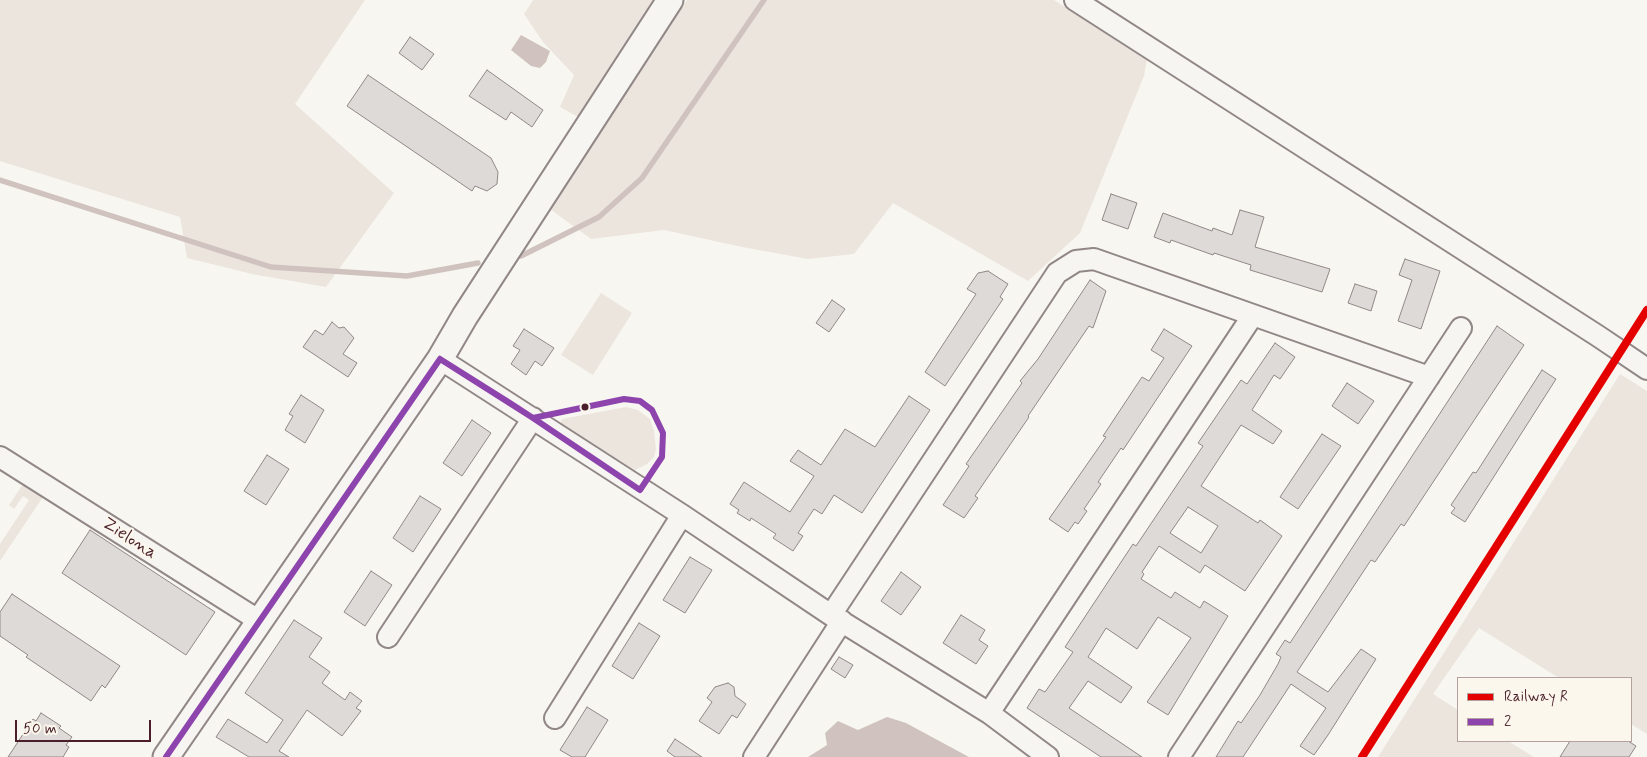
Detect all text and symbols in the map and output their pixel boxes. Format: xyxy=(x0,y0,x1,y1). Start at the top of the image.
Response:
unlabelled marker xyxy=(580,402,590,412)
street label: Zielona xyxy=(98,513,160,565)
legend xyxy=(1457,677,1632,742)
text: Railway R xyxy=(1504,687,1568,707)
scale bar xyxy=(18,710,154,742)
text: 2 xyxy=(1504,712,1511,732)
text: 50 m xyxy=(23,719,57,739)

